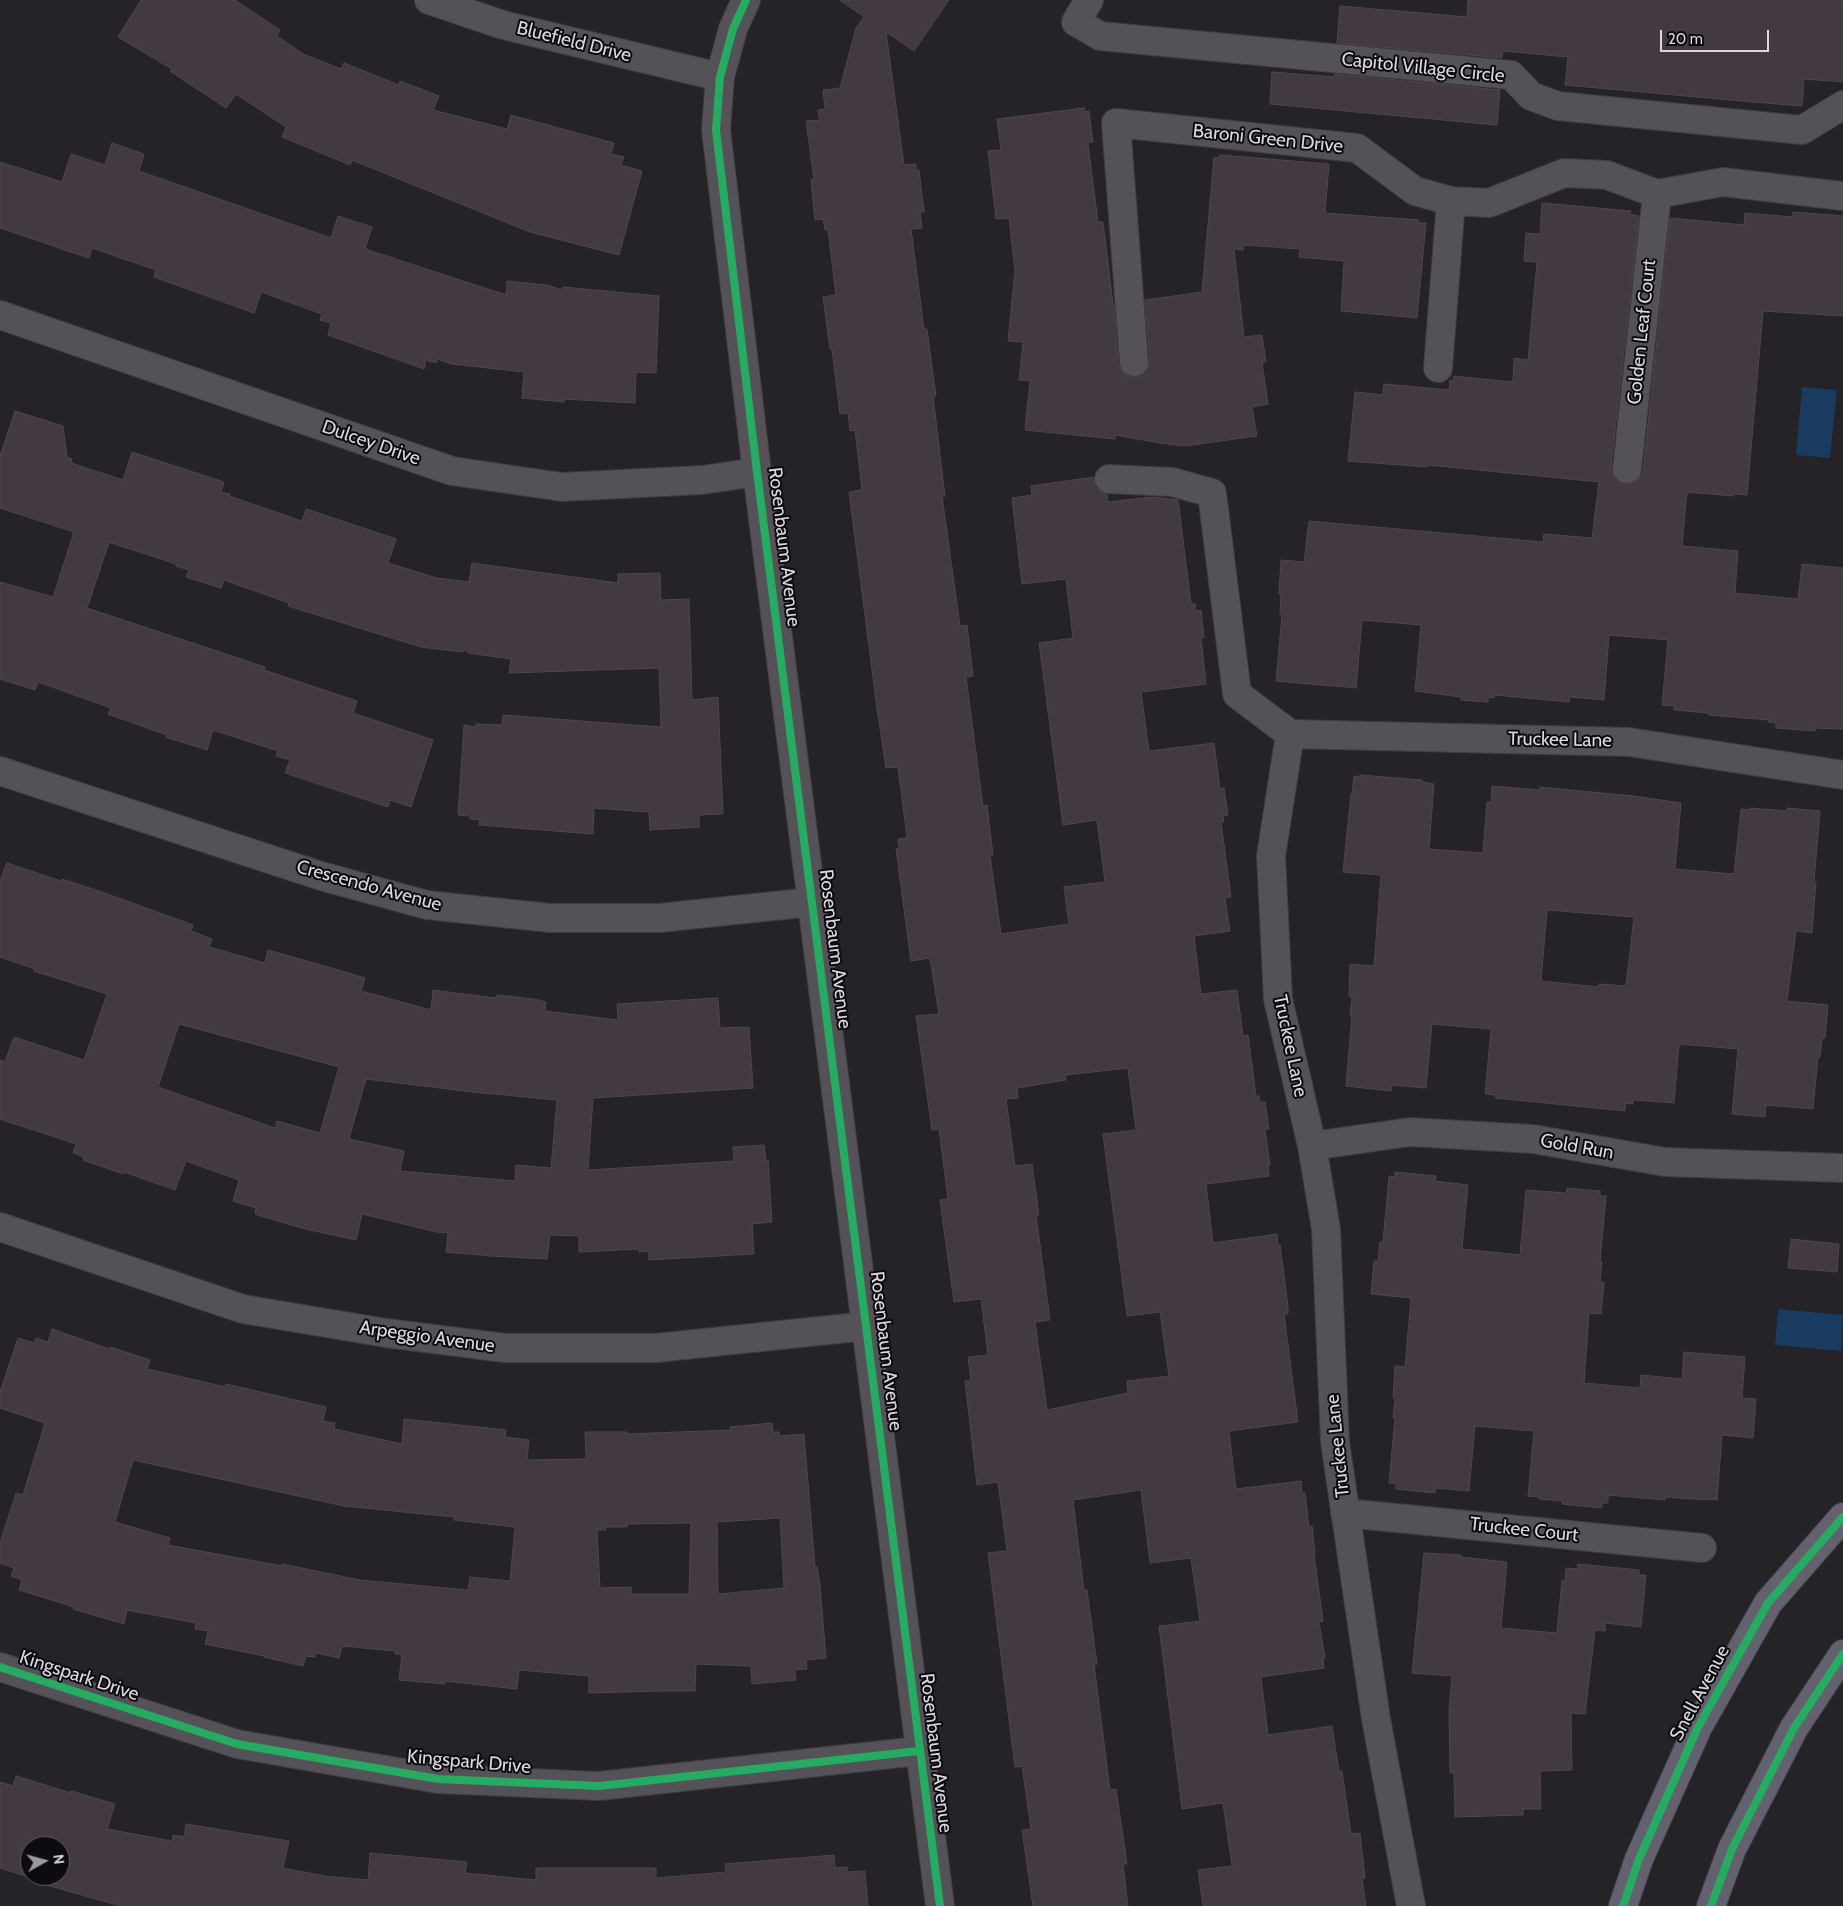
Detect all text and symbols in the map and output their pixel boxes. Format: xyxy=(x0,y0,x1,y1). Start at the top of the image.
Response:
street label: Bluefield Drive xyxy=(514,17,634,67)
scale bar xyxy=(1663,20,1772,52)
text: 20 m xyxy=(1668,30,1703,48)
street label: Capitol Village Circle xyxy=(1340,48,1506,88)
street label: Baroni Green Drive xyxy=(1192,120,1344,158)
street label: Golden Leaf Court xyxy=(1623,258,1661,406)
street label: Dulcey Drive xyxy=(319,416,423,470)
street label: Rosenbaum Avenue xyxy=(763,466,805,628)
street label: Truckee Lane xyxy=(1508,728,1612,752)
street label: Crescendo Avenue xyxy=(294,856,444,916)
street label: Rosenbaum Avenue xyxy=(814,868,856,1030)
street label: Truckee Lane xyxy=(1268,993,1312,1099)
street label: Gold Run xyxy=(1539,1129,1615,1165)
street label: Rosenbaum Avenue xyxy=(865,1270,907,1432)
street label: Arpeggio Avenue xyxy=(358,1316,496,1358)
street label: Truckee Lane xyxy=(1321,1393,1355,1499)
street label: Truckee Court xyxy=(1469,1513,1579,1547)
street label: Snell Avenue xyxy=(1665,1641,1735,1745)
street label: Kingspark Drive xyxy=(16,1646,142,1706)
street label: Rosenbaum Avenue xyxy=(915,1672,957,1834)
street label: Kingspark Drive xyxy=(406,1745,532,1779)
north arrow xyxy=(20,1836,70,1886)
text: N xyxy=(49,1853,68,1865)

